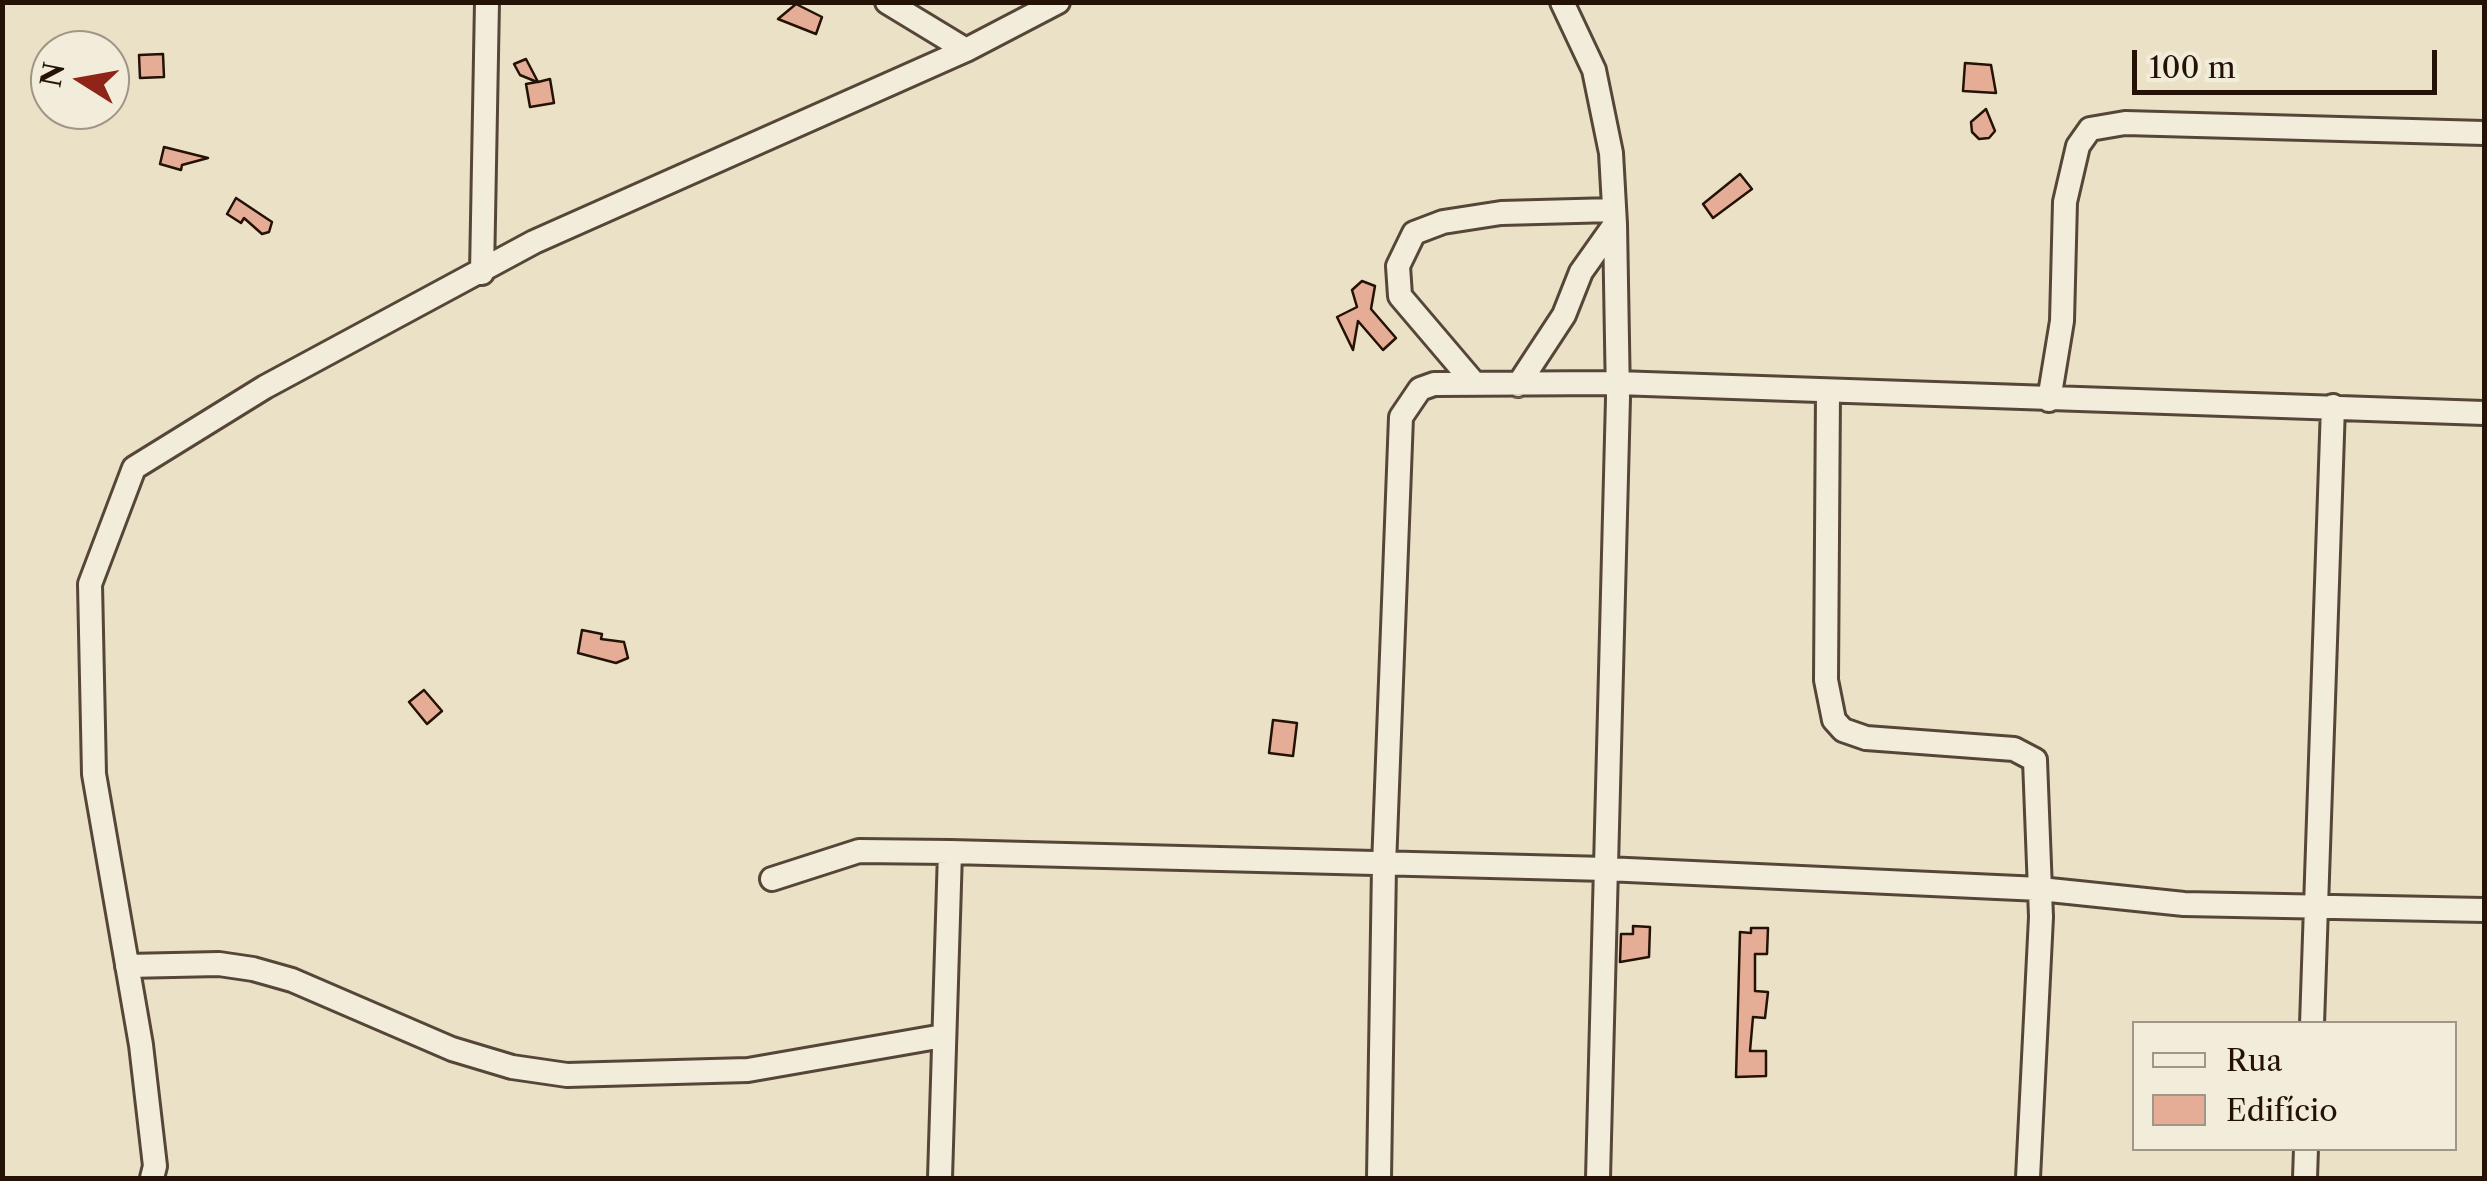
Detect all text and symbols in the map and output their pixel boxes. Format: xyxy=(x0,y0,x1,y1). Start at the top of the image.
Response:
north arrow xyxy=(30,30,130,130)
scale bar xyxy=(2137,30,2442,92)
text: 100 m xyxy=(2149,49,2236,86)
text: N xyxy=(34,59,72,90)
legend xyxy=(2132,1021,2457,1151)
text: Rua xyxy=(2226,1042,2282,1079)
text: Edifício xyxy=(2226,1092,2338,1129)

